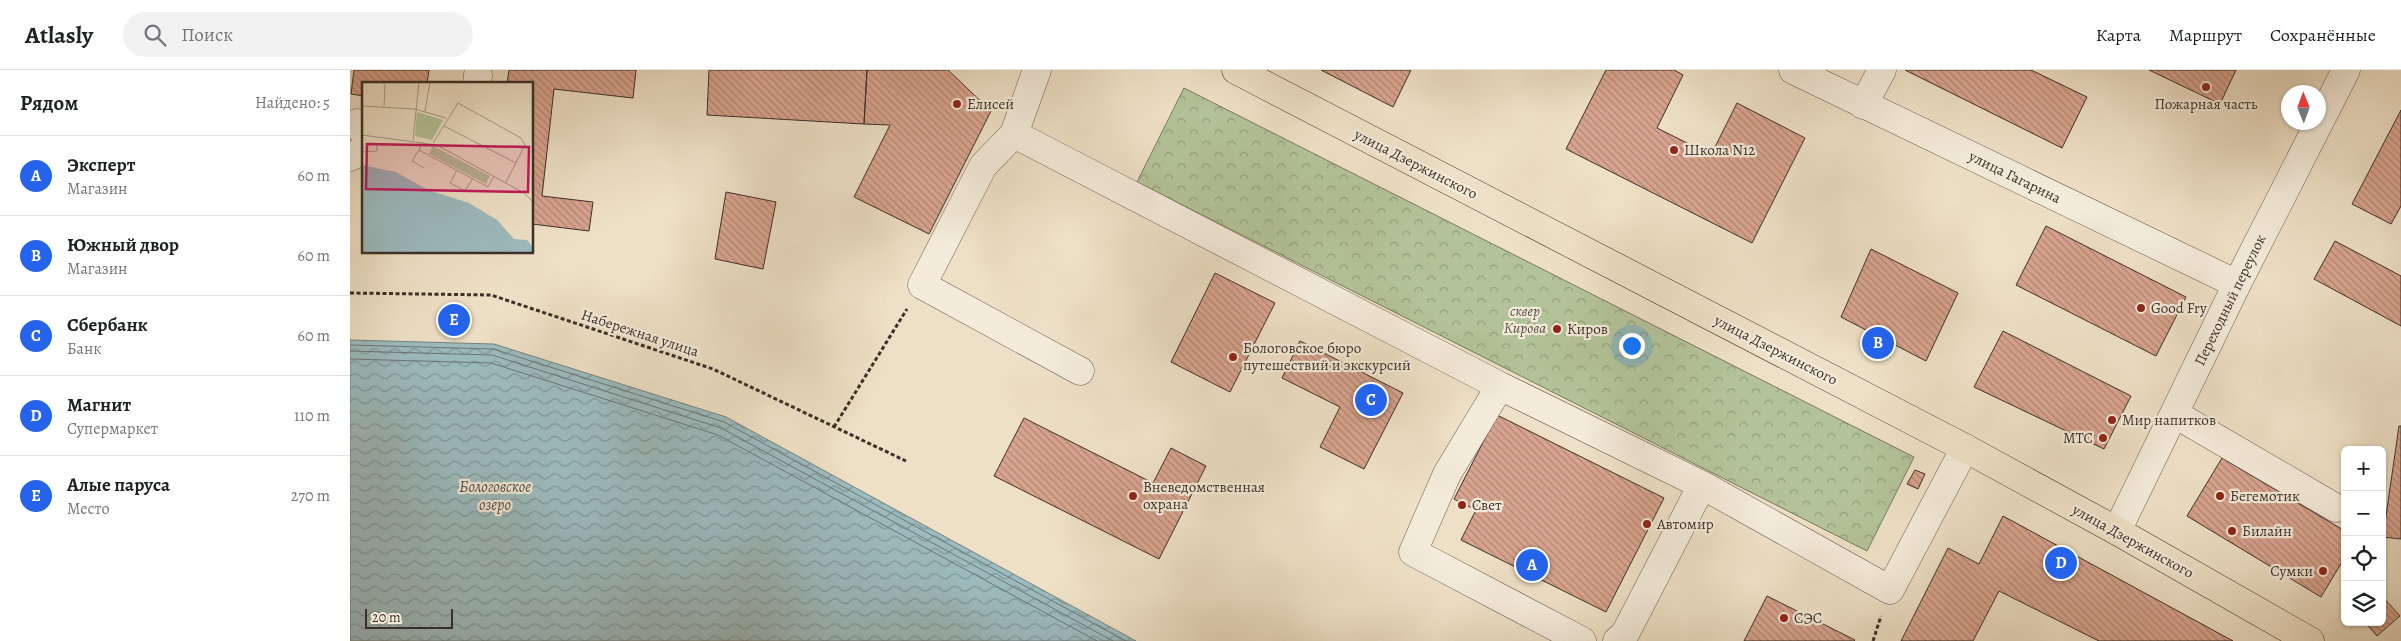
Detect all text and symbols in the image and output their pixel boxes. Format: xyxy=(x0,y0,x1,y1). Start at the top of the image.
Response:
search box xyxy=(123,12,473,57)
text: Atlasly xyxy=(25,19,93,51)
icon: search xyxy=(141,21,169,49)
text: Поиск xyxy=(181,22,233,48)
text: Карта xyxy=(2096,23,2141,47)
text: Маршрут xyxy=(2169,23,2242,47)
text: Сохранённые xyxy=(2270,23,2376,47)
marker: Пожарная часть xyxy=(2200,81,2212,93)
inset map xyxy=(362,82,534,254)
north arrow xyxy=(2281,85,2326,130)
text: Рядом xyxy=(20,89,78,117)
text: Найдено: 5 xyxy=(255,92,330,114)
place label: Елисей xyxy=(967,94,1014,114)
place label: Пожарная часть xyxy=(2154,94,2258,114)
marker: Елисей xyxy=(951,98,963,110)
street label: улица Дзержинского xyxy=(1350,124,1481,204)
place label: Школа N12 xyxy=(1684,140,1755,160)
marker: Школа N12 xyxy=(1668,144,1680,156)
street label: улица Гагарина xyxy=(1965,146,2064,208)
text: Эксперт xyxy=(67,152,135,178)
text: A xyxy=(31,165,41,187)
text: 60 m xyxy=(298,165,330,187)
text: Магазин xyxy=(67,178,127,200)
street label: Переходный переулок xyxy=(2189,231,2271,369)
text: Южный двор xyxy=(67,232,179,258)
text: B xyxy=(31,245,41,267)
text: 60 m xyxy=(298,245,330,267)
text: Магазин xyxy=(67,258,127,280)
place label: Good Fry xyxy=(2151,298,2207,318)
pin: E xyxy=(438,301,470,339)
park label: сквер Кирова xyxy=(1504,301,1546,338)
marker: Good Fry xyxy=(2135,302,2147,314)
street label: Набережная улица xyxy=(579,305,701,361)
street label: улица Дзержинского xyxy=(1710,310,1841,390)
text: Сбербанк xyxy=(67,312,148,338)
place label: Киров xyxy=(1567,319,1608,339)
marker: Киров xyxy=(1551,323,1563,335)
pin: B xyxy=(1862,324,1894,362)
text: C xyxy=(31,325,41,347)
text: 60 m xyxy=(298,325,330,347)
your location xyxy=(1619,333,1645,359)
text: Банк xyxy=(67,338,102,360)
place label: Бологовское бюро путешествий и экскурсий xyxy=(1243,338,1411,375)
marker: Бологовское бюро путешествий и экскурсий xyxy=(1227,351,1239,363)
pin: C xyxy=(1355,381,1387,419)
text: Магнит xyxy=(67,392,131,418)
text: D xyxy=(30,405,42,427)
text: 110 m xyxy=(294,405,330,427)
place label: Мир напитков xyxy=(2122,410,2216,430)
marker: Мир напитков xyxy=(2106,414,2118,426)
text: Супермаркет xyxy=(67,418,158,440)
place label: МТС xyxy=(2063,428,2093,448)
marker: МТС xyxy=(2097,432,2109,444)
map controls xyxy=(2341,446,2386,626)
button: + xyxy=(2341,446,2386,491)
text: Алые паруса xyxy=(67,472,170,498)
water label: Бологовское озеро xyxy=(459,476,531,516)
place label: Вневедомственная охрана xyxy=(1143,477,1265,514)
text: E xyxy=(31,485,41,507)
text: 270 m xyxy=(291,485,330,507)
place label: Бегемотик xyxy=(2230,486,2300,506)
marker: Вневедомственная охрана xyxy=(1127,490,1139,502)
marker: Бегемотик xyxy=(2214,490,2226,502)
button: − xyxy=(2341,491,2386,536)
place label: Свет xyxy=(1472,495,1502,515)
text: Место xyxy=(67,498,110,520)
marker: Свет xyxy=(1456,499,1468,511)
street label: улица Дзержинского xyxy=(2068,499,2197,583)
place label: Автомир xyxy=(1656,514,1714,534)
marker: Автомир xyxy=(1641,518,1653,530)
place label: Билайн xyxy=(2242,521,2292,541)
marker: Билайн xyxy=(2226,525,2238,537)
button: locate xyxy=(2341,536,2386,581)
pin: D xyxy=(2045,544,2077,582)
pin: A xyxy=(1516,546,1548,584)
place label: Сумки xyxy=(2270,561,2313,581)
marker: Сумки xyxy=(2317,565,2329,577)
button: layers xyxy=(2341,581,2386,626)
scale bar xyxy=(365,606,452,629)
text: 20 m xyxy=(372,608,401,627)
place label: СЭС xyxy=(1794,608,1822,628)
marker: СЭС xyxy=(1778,612,1790,624)

